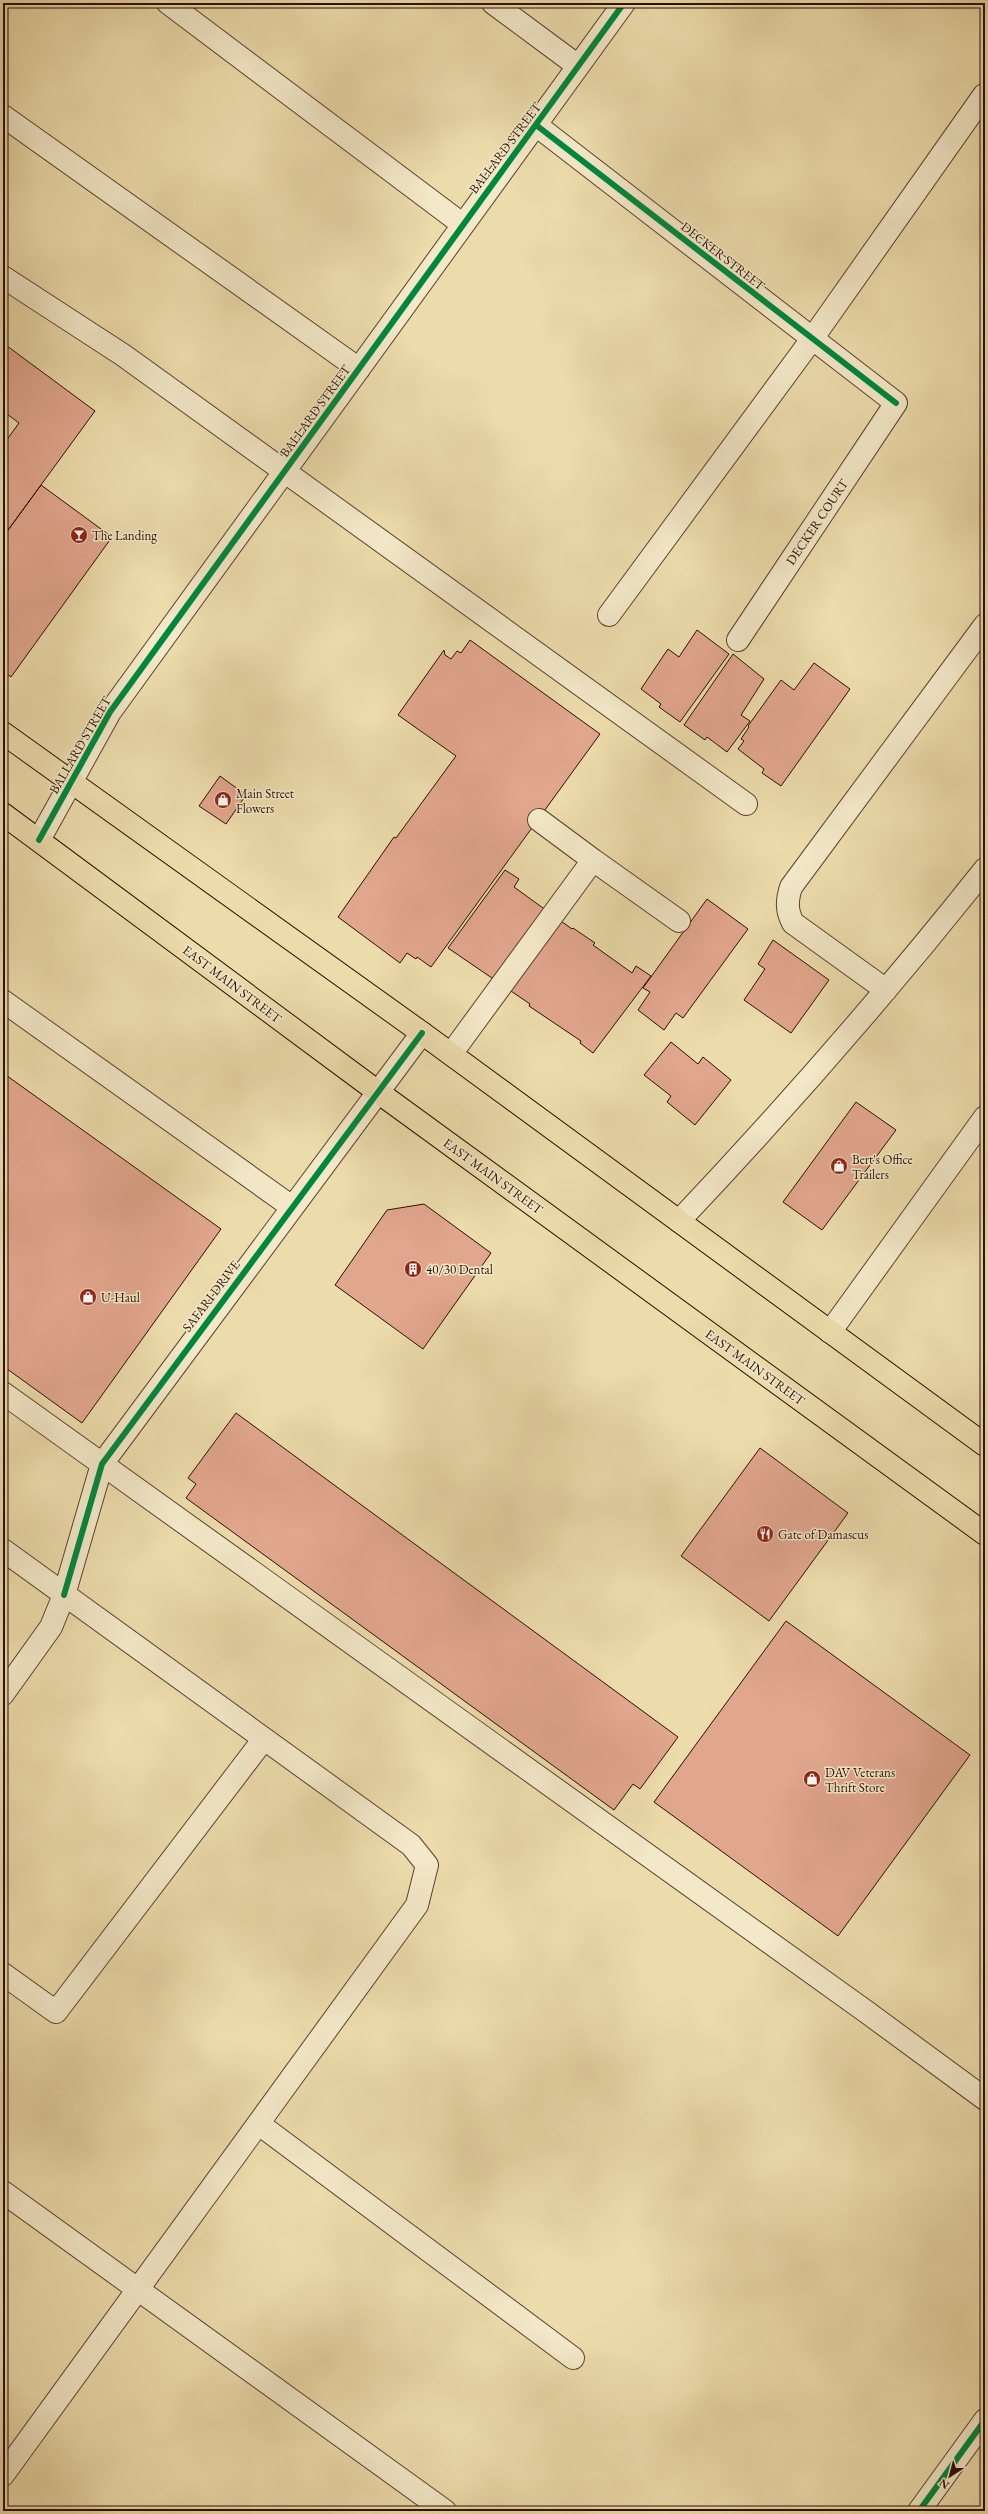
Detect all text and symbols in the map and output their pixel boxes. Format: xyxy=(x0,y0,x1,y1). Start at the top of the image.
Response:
street label: BALLARD STREET xyxy=(465,99,545,197)
street label: DECKER STREET xyxy=(678,218,769,294)
street label: BALLARD STREET xyxy=(276,361,354,460)
street label: DECKER COURT xyxy=(782,476,852,568)
bar icon: The Landing xyxy=(69,525,89,545)
place label: The Landing xyxy=(92,527,157,544)
street label: BALLARD STREET xyxy=(45,693,115,797)
place label: Main Street Flowers xyxy=(236,785,294,817)
shop icon: Main Street Flowers xyxy=(213,790,233,810)
street label: EAST MAIN STREET xyxy=(179,941,285,1027)
street label: EAST MAIN STREET xyxy=(440,1134,546,1218)
place label: Bert's Office Trailers xyxy=(852,1151,913,1183)
shop icon: Bert's Office Trailers xyxy=(829,1156,849,1176)
street label: SAFARI DRIVE xyxy=(178,1257,244,1335)
building icon: 40/30 Dental xyxy=(403,1259,423,1279)
place label: 40/30 Dental xyxy=(426,1261,493,1278)
shop icon: U-Haul xyxy=(78,1287,98,1307)
place label: U-Haul xyxy=(101,1289,140,1306)
street label: EAST MAIN STREET xyxy=(702,1325,808,1409)
restaurant icon: Gate of Damascus xyxy=(755,1524,775,1544)
place label: Gate of Damascus xyxy=(778,1526,868,1543)
place label: DAV Veterans Thrift Store xyxy=(825,1764,895,1796)
shop icon: DAV Veterans Thrift Store xyxy=(802,1769,822,1789)
north arrow xyxy=(930,2456,970,2496)
text: N xyxy=(936,2476,952,2492)

